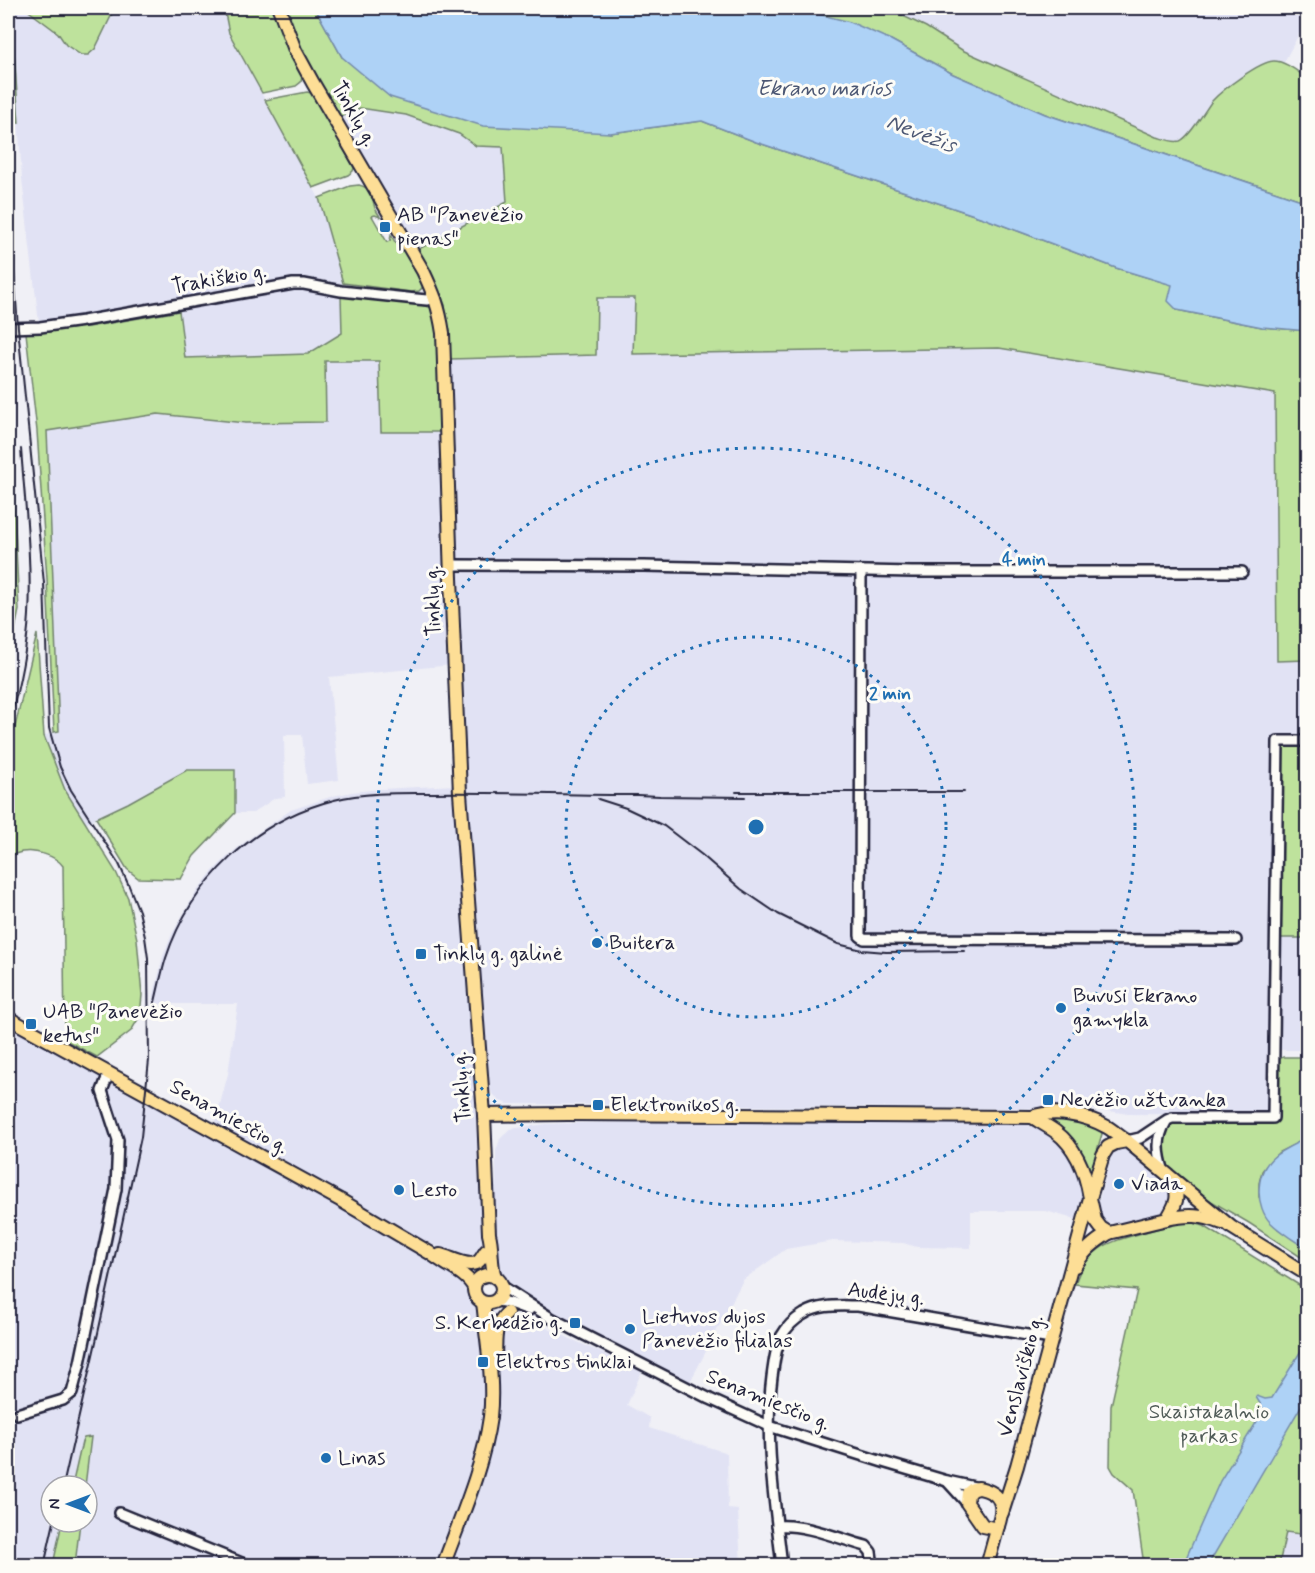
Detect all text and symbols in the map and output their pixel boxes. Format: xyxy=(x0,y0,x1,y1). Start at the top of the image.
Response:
water label: Ekrano marios xyxy=(757,75,893,103)
street label: Tinklų g. xyxy=(324,76,384,152)
water label: Nevėžis xyxy=(882,108,962,161)
place label: AB "Panevėžio pienas" xyxy=(397,201,523,253)
marker: AB "Panevėžio pienas" xyxy=(378,220,392,234)
street label: Trakiškio g. xyxy=(169,257,269,301)
text: 4 min xyxy=(1002,548,1046,572)
street label: Tinklų g. xyxy=(418,565,448,637)
text: 2 min xyxy=(869,682,911,706)
centre of rings xyxy=(746,817,766,837)
place label: Buitera xyxy=(609,929,675,957)
marker: Buitera xyxy=(590,936,604,950)
place label: Tinklų g. galinė xyxy=(433,940,563,968)
marker: Tinklų g. galinė xyxy=(414,947,428,961)
place label: Buvusi Ekrano gamykla xyxy=(1073,982,1197,1034)
place label: UAB "Panevėžio ketus" xyxy=(43,998,183,1050)
marker: Buvusi Ekrano gamykla xyxy=(1054,1001,1068,1015)
marker: UAB "Panevėžio ketus" xyxy=(24,1017,38,1031)
street label: Tinklų g. xyxy=(446,1051,478,1123)
street label: Senamiesčio g. xyxy=(165,1073,293,1161)
place label: Nevėžio užtvanka xyxy=(1060,1086,1226,1114)
place label: Elektronikos g. xyxy=(610,1091,739,1119)
marker: Nevėžio užtvanka xyxy=(1041,1093,1055,1107)
marker: Elektronikos g. xyxy=(591,1098,605,1112)
place label: Viada xyxy=(1131,1170,1183,1198)
place label: Lesto xyxy=(411,1176,457,1204)
marker: Viada xyxy=(1112,1177,1126,1191)
marker: Lesto xyxy=(392,1183,406,1197)
street label: Audėjų g. xyxy=(846,1275,926,1313)
place label: Lietuvos dujos Panevėžio filialas xyxy=(642,1303,793,1355)
place label: S. Kerbedžio g. xyxy=(435,1309,563,1337)
street label: Venslaviškio g. xyxy=(991,1312,1051,1440)
marker: S. Kerbedžio g. xyxy=(568,1316,582,1330)
marker: Lietuvos dujos Panevėžio filialas xyxy=(623,1322,637,1336)
place label: Elektros tinklai xyxy=(495,1348,632,1376)
marker: Elektros tinklai xyxy=(476,1355,490,1369)
street label: Senamiesčio g. xyxy=(702,1362,834,1438)
park label: Skaistakalnio parkas xyxy=(1149,1398,1269,1450)
place label: Linas xyxy=(338,1444,385,1472)
marker: Linas xyxy=(319,1451,333,1465)
north arrow xyxy=(39,1474,99,1534)
text: N xyxy=(45,1499,66,1509)

